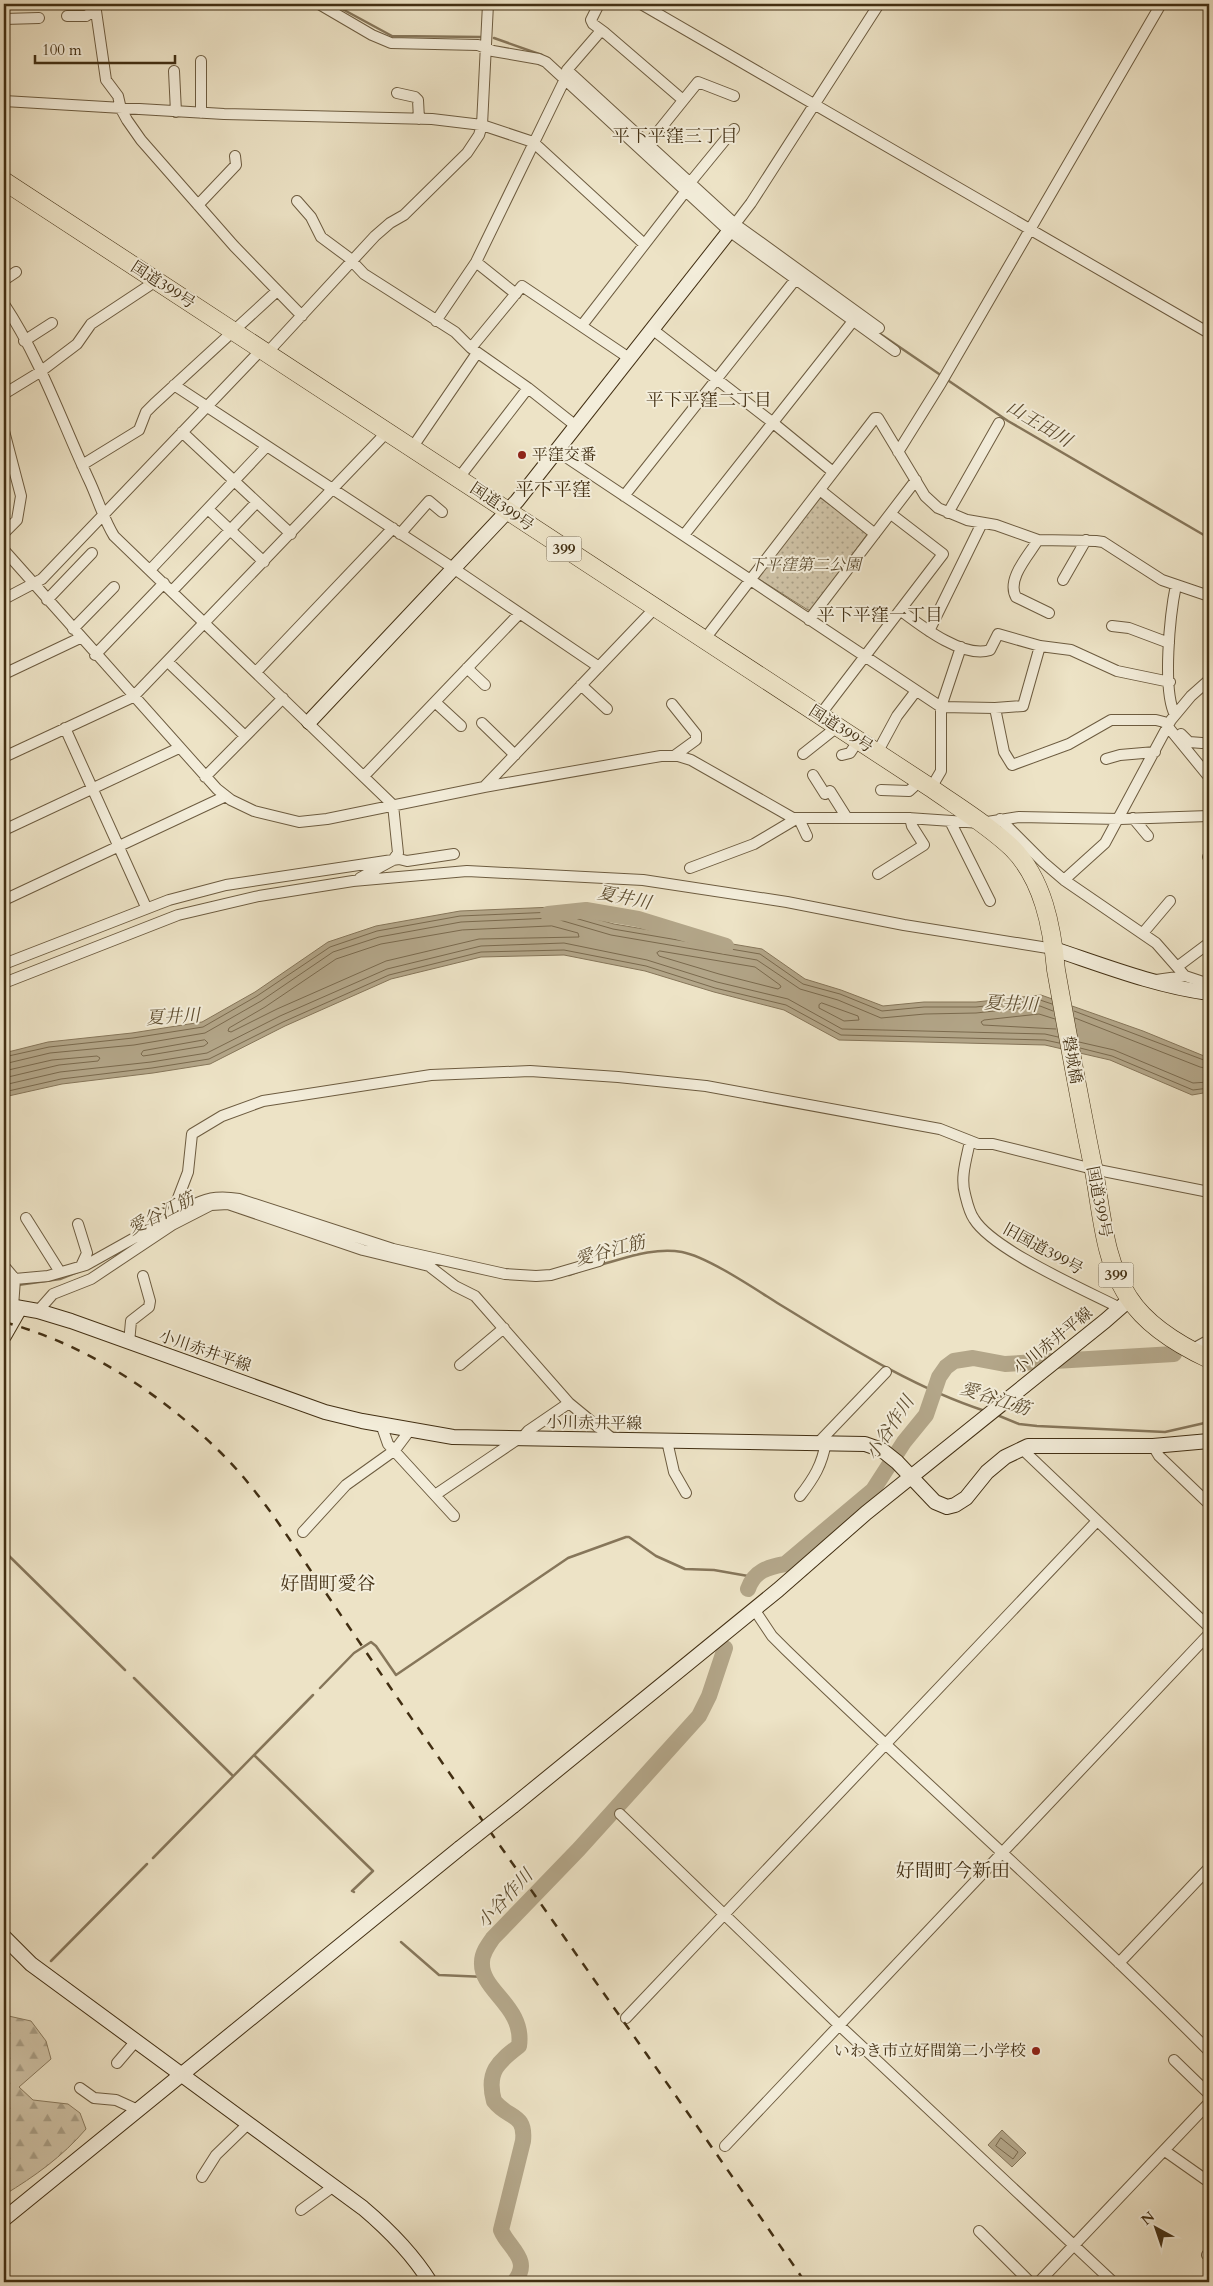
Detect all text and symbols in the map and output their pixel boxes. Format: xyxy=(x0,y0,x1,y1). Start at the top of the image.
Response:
scale bar xyxy=(35,32,175,64)
text: 100 m xyxy=(42,40,82,60)
district label: 平下平窪三丁目 xyxy=(612,124,738,149)
street label: 国道399号 xyxy=(127,256,199,314)
district label: 平下平窪二丁目 xyxy=(646,388,772,413)
water label: 山王田川 xyxy=(1002,395,1078,454)
place label: 平窪交番 xyxy=(532,444,596,466)
marker: 平窪交番 xyxy=(516,449,528,461)
district label: 平下平窪 xyxy=(515,477,591,503)
street label: 国道399号 xyxy=(466,478,538,536)
road number: 399 xyxy=(546,536,582,562)
park label: 下平窪第二公園 xyxy=(749,554,864,576)
district label: 平下平窪一丁目 xyxy=(817,603,943,628)
street label: 国道399号 xyxy=(805,700,877,758)
water label: 夏井川 xyxy=(595,880,655,916)
water label: 夏井川 xyxy=(983,990,1041,1018)
water label: 夏井川 xyxy=(145,1003,203,1031)
street label: 磐城橋 xyxy=(1057,1034,1087,1086)
street label: 国道399号 xyxy=(1081,1164,1117,1240)
water label: 愛谷江筋 xyxy=(123,1185,201,1241)
street label: 旧国道399号 xyxy=(999,1218,1087,1280)
water label: 愛谷江筋 xyxy=(572,1229,651,1272)
road number: 399 xyxy=(1098,1262,1134,1288)
street label: 小川赤井平線 xyxy=(1009,1302,1097,1380)
street label: 小川赤井平線 xyxy=(156,1325,254,1377)
water label: 愛谷江筋 xyxy=(957,1376,1036,1423)
water label: 小谷作川 xyxy=(860,1389,921,1465)
street label: 小川赤井平線 xyxy=(546,1411,642,1435)
district label: 好間町愛谷 xyxy=(280,1571,376,1597)
district label: 好間町今新田 xyxy=(896,1858,1010,1884)
water label: 小谷作川 xyxy=(471,1863,540,1934)
place label: いわき市立好間第二小学校 xyxy=(834,2040,1026,2062)
marker: いわき市立好間第二小学校 xyxy=(1030,2045,1042,2057)
north arrow xyxy=(1130,2204,1180,2254)
text: N xyxy=(1137,2207,1159,2230)

